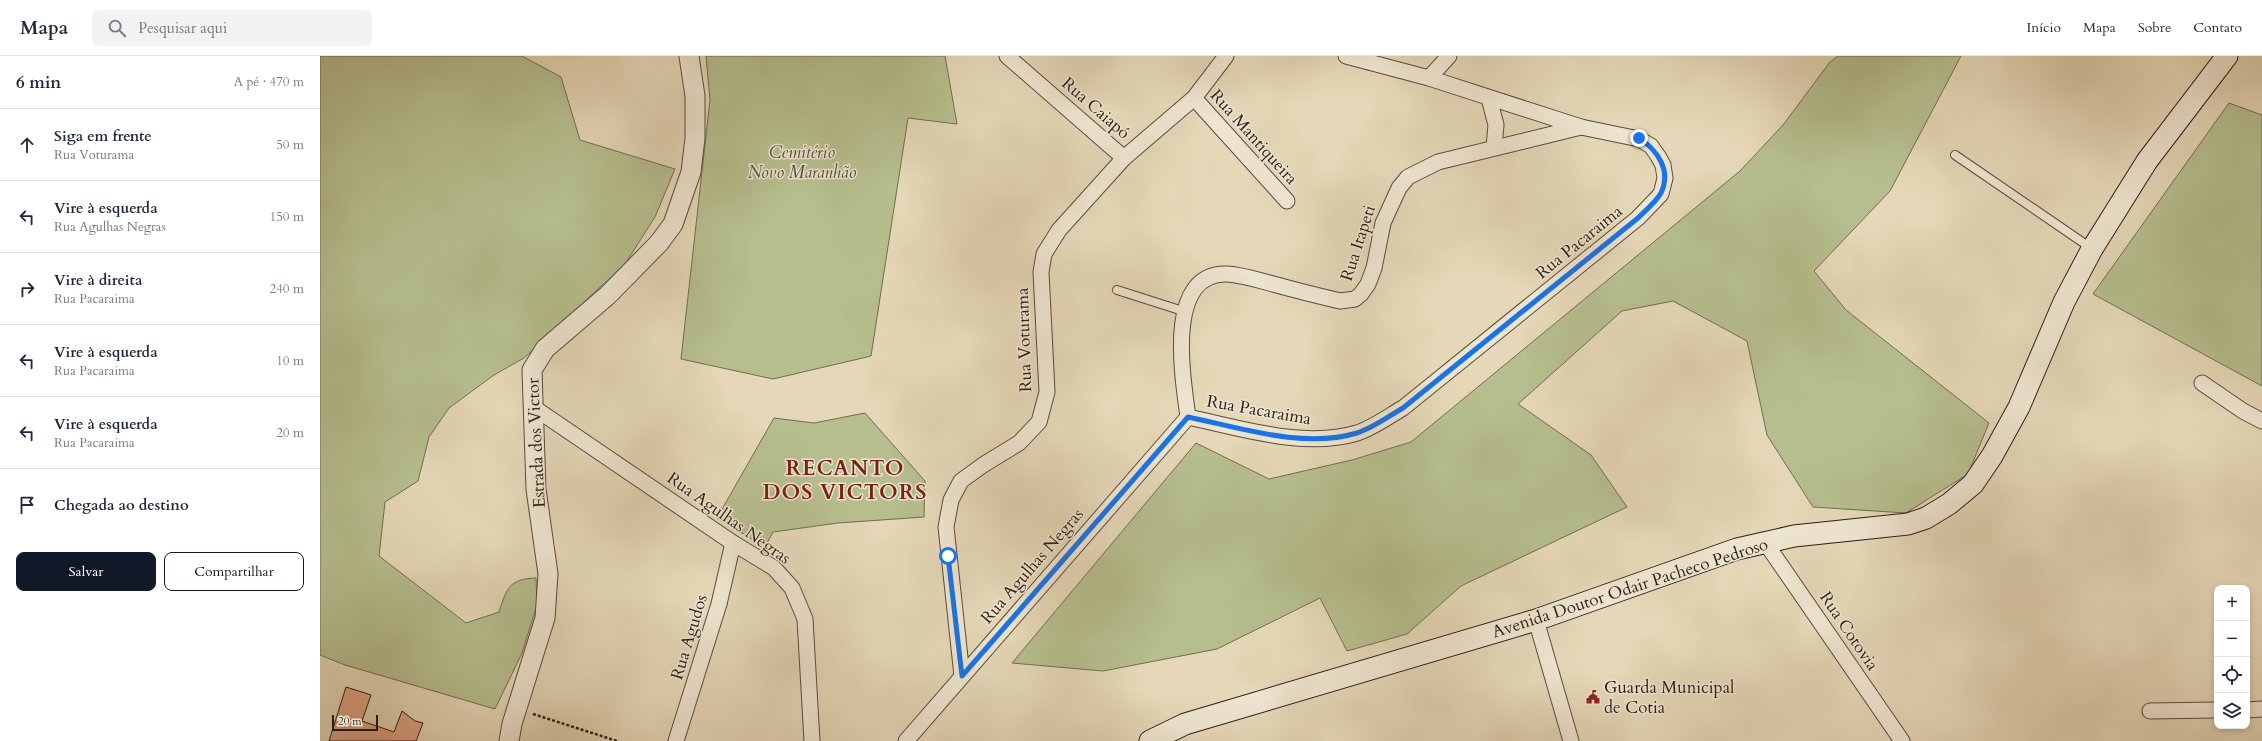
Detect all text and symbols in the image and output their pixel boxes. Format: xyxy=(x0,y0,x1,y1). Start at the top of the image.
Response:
search box xyxy=(92,10,372,46)
text: Mapa xyxy=(20,15,68,41)
icon: search xyxy=(106,17,128,39)
text: Pesquisar aqui xyxy=(138,18,227,38)
text: Início xyxy=(2026,18,2061,37)
text: Mapa xyxy=(2083,18,2116,37)
text: Sobre xyxy=(2138,18,2171,37)
text: Contato xyxy=(2193,18,2242,37)
text: 6 min xyxy=(16,71,61,94)
street label: Rua Caiapó xyxy=(1057,72,1135,144)
text: A pé · 470 m xyxy=(234,73,304,91)
street label: Rua Mantiqueira xyxy=(1205,84,1303,190)
text: Siga em frente xyxy=(54,126,152,146)
route end xyxy=(1630,129,1648,147)
icon: ahead xyxy=(16,134,38,156)
text: 50 m xyxy=(276,136,304,154)
park label: Cemitério Novo Maranhão xyxy=(748,141,856,184)
text: Rua Voturama xyxy=(54,146,134,164)
text: Vire à esquerda xyxy=(54,198,158,218)
street label: Rua Pacaraima xyxy=(1531,199,1628,284)
street label: Rua Itapeti xyxy=(1335,202,1381,284)
icon: left xyxy=(16,206,38,228)
text: 150 m xyxy=(270,208,304,226)
text: Rua Agulhas Negras xyxy=(54,218,166,236)
text: Vire à direita xyxy=(54,270,142,290)
icon: right xyxy=(16,278,38,300)
text: 240 m xyxy=(270,280,304,298)
street label: Rua Voturama xyxy=(1011,287,1037,393)
text: Rua Pacaraima xyxy=(54,290,135,308)
text: Vire à esquerda xyxy=(54,342,158,362)
icon: left xyxy=(16,350,38,372)
text: 10 m xyxy=(276,352,304,370)
text: Rua Pacaraima xyxy=(54,362,135,380)
street label: Estrada dos Victor xyxy=(521,377,551,509)
street label: Rua Pacaraima xyxy=(1205,390,1314,431)
text: Vire à esquerda xyxy=(54,414,158,434)
icon: left xyxy=(16,422,38,444)
text: 20 m xyxy=(276,424,304,442)
text: Rua Pacaraima xyxy=(54,434,135,452)
district label: RECANTO DOS VICTORS xyxy=(763,454,927,507)
street label: Rua Agulhas Negras xyxy=(663,467,796,570)
icon: arrive xyxy=(16,494,38,516)
text: Chegada ao destino xyxy=(54,495,189,515)
street label: Rua Agulhas Negras xyxy=(975,503,1089,629)
street label: Avenida Doutor Odair Pacheco Pedroso xyxy=(1489,532,1771,644)
route start xyxy=(939,547,957,565)
button: Salvar xyxy=(16,552,156,591)
button: Compartilhar xyxy=(164,552,304,591)
map controls xyxy=(2214,585,2250,729)
button: + xyxy=(2214,585,2250,621)
street label: Rua Cotovia xyxy=(1814,587,1884,675)
street label: Rua Agudos xyxy=(665,591,713,682)
button: − xyxy=(2214,621,2250,657)
button: locate xyxy=(2214,657,2250,693)
place label: Guarda Municipal de Cotia xyxy=(1604,676,1735,719)
public building icon: Guarda Municipal de Cotia xyxy=(1585,689,1601,705)
button: layers xyxy=(2214,693,2250,729)
scale bar xyxy=(332,713,378,732)
text: 20 m xyxy=(338,714,362,729)

